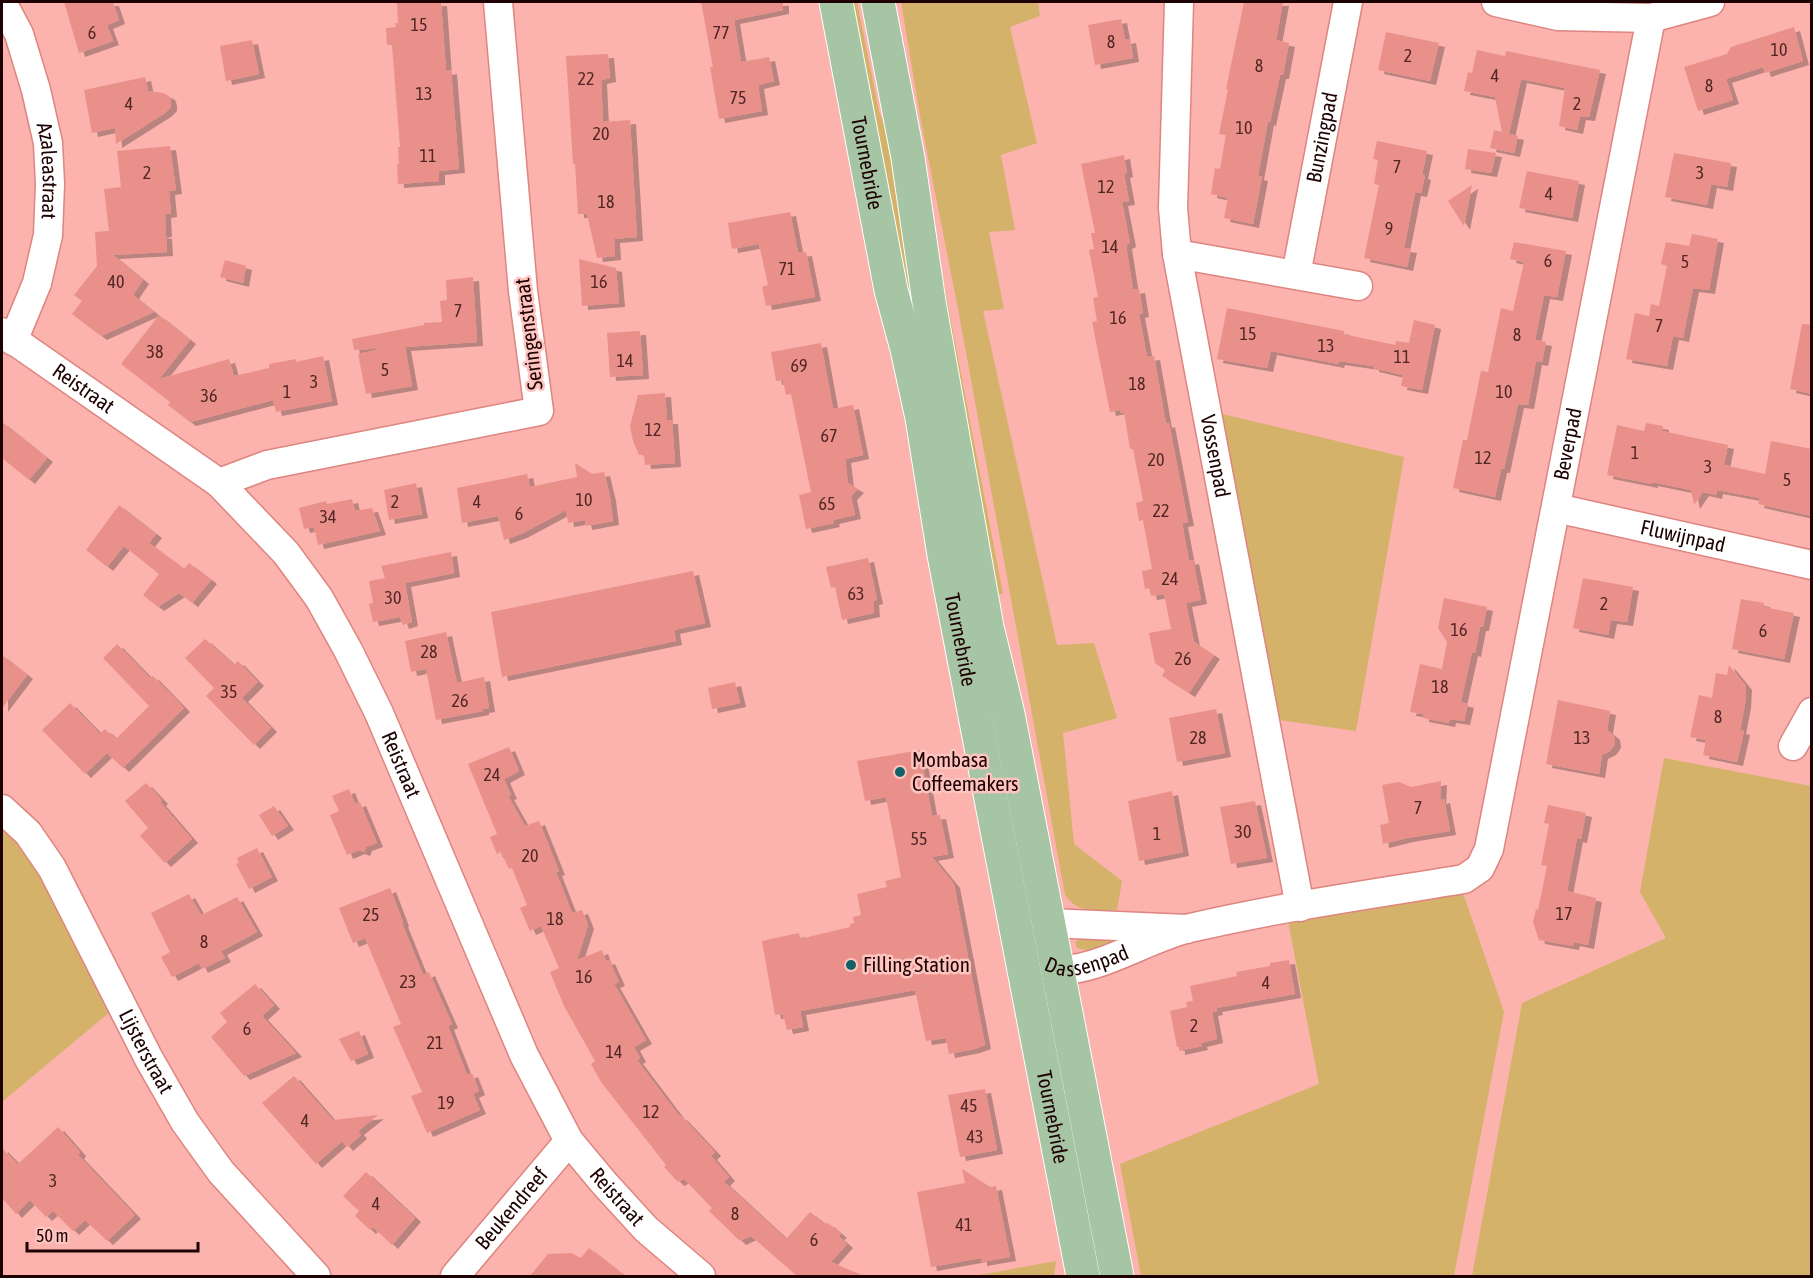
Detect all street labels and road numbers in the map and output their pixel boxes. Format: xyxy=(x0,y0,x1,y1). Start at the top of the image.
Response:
street label: Bunzingpad xyxy=(1301,90,1342,185)
street label: Tournebride xyxy=(847,114,888,212)
street label: Azaleastraat xyxy=(33,120,63,220)
street label: Seringenstraat xyxy=(509,277,547,392)
street label: Reistraat xyxy=(48,358,119,417)
street label: Beverpad xyxy=(1548,406,1586,482)
street label: Vossenpad xyxy=(1197,413,1236,499)
street label: Fluwijnpad xyxy=(1638,514,1728,556)
street label: Tournebride xyxy=(941,591,982,688)
street label: Reistraat xyxy=(377,728,427,801)
street label: Dassenpad xyxy=(1041,939,1132,981)
street label: Lijsterstraat xyxy=(115,1005,179,1097)
street label: Tournebride xyxy=(1033,1068,1074,1165)
street label: Beukendreef xyxy=(470,1162,552,1254)
street label: Reistraat xyxy=(585,1162,650,1230)

